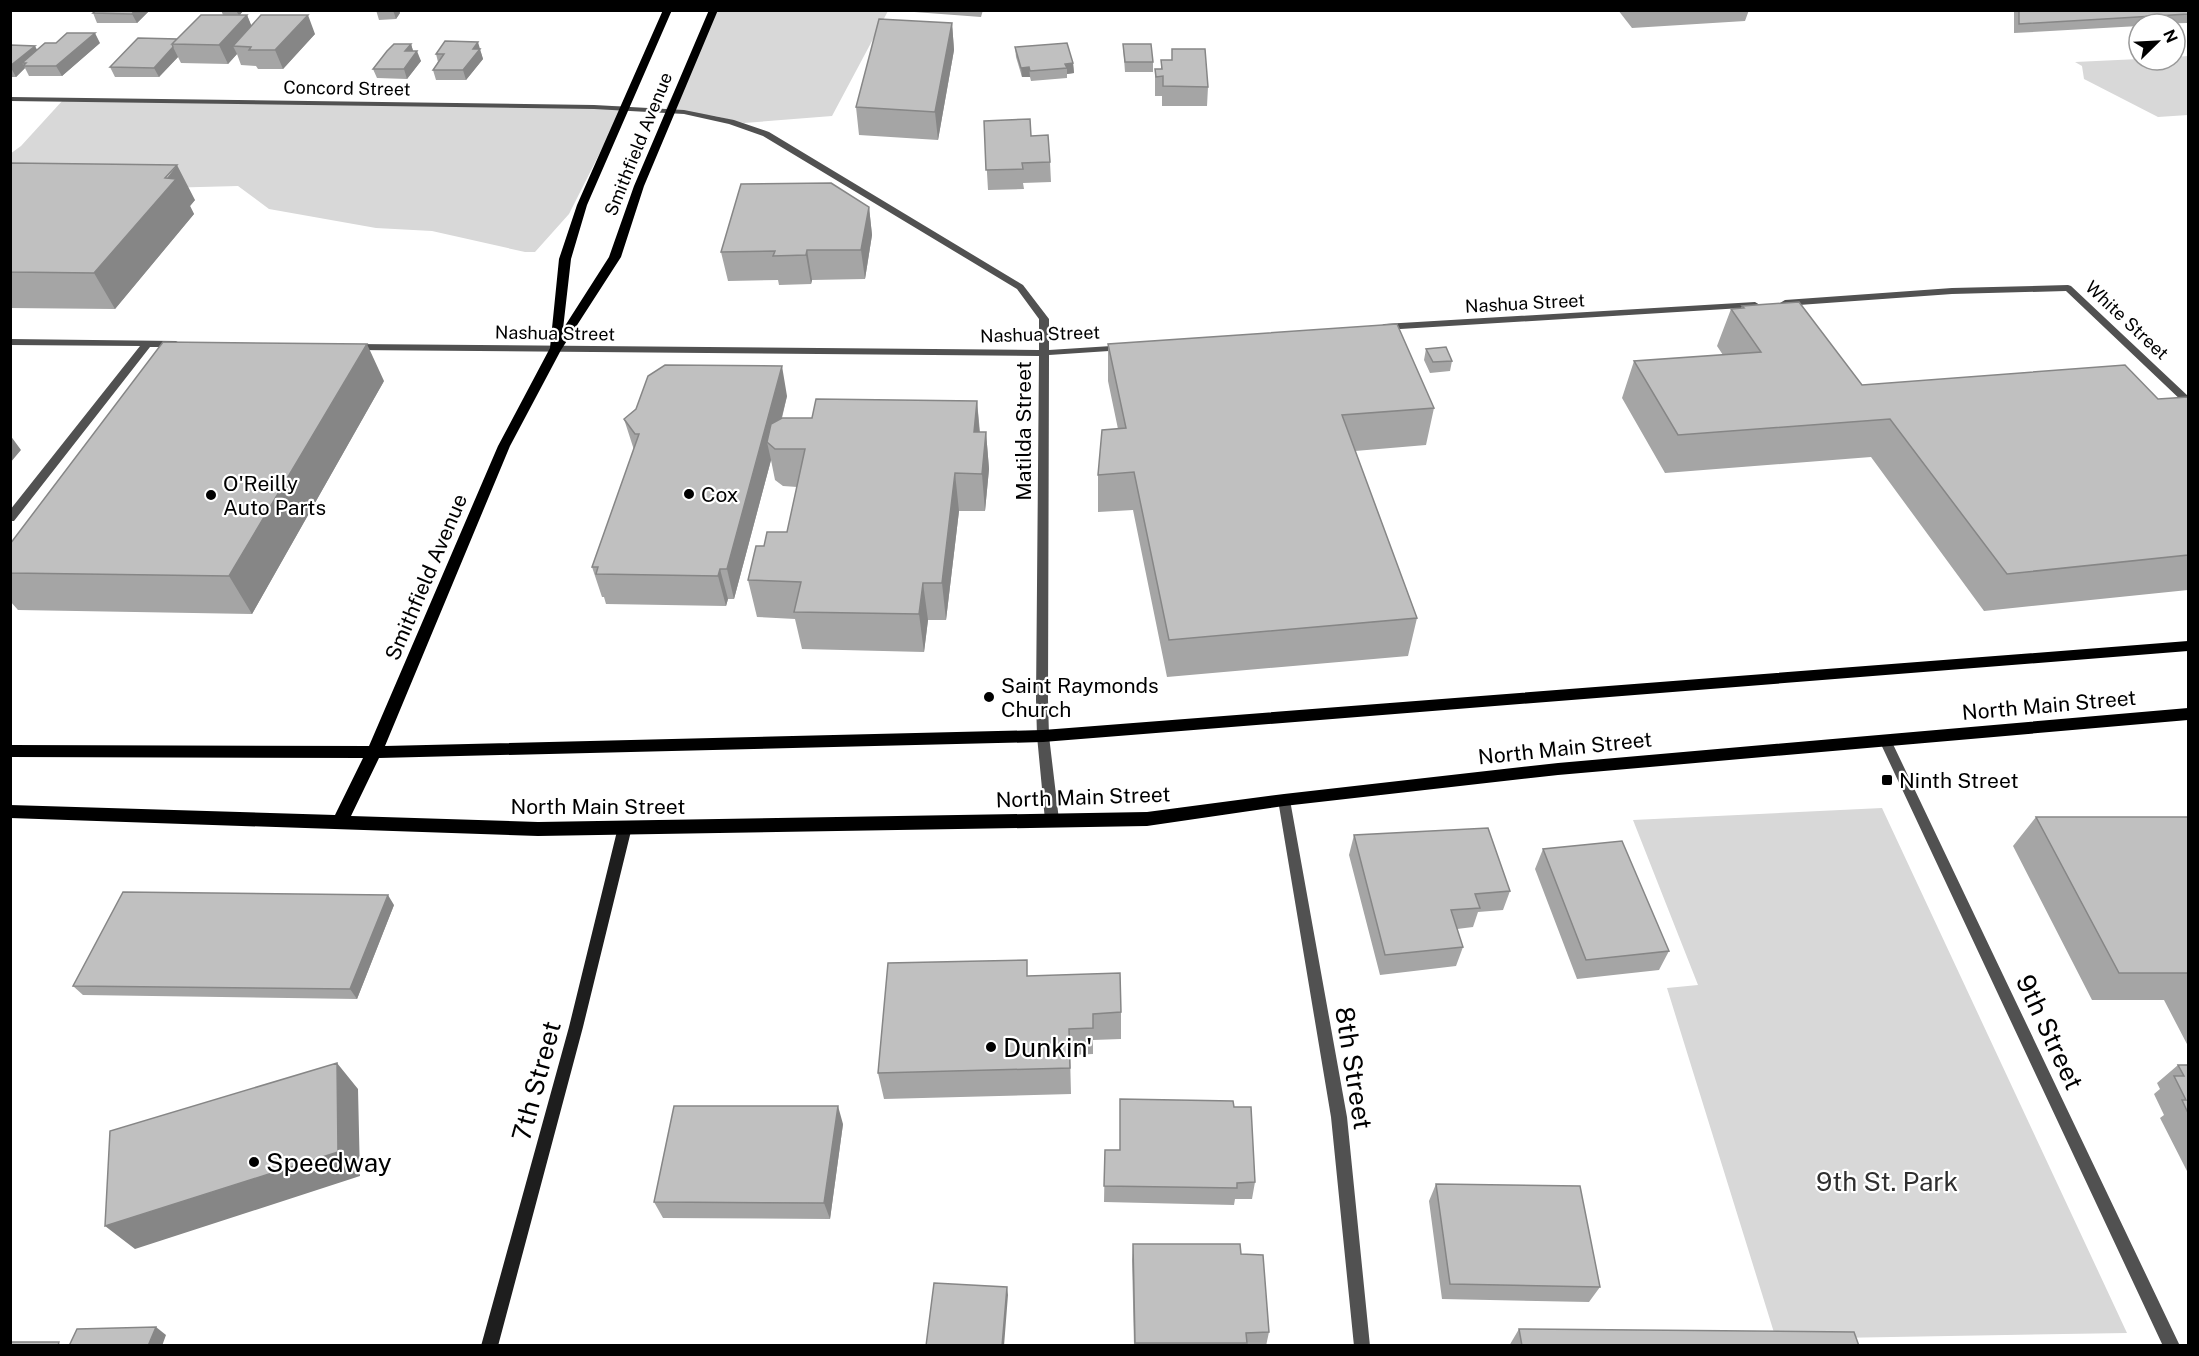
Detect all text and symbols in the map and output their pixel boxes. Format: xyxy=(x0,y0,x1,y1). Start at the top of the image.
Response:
north arrow xyxy=(2127,12,2187,72)
text: N xyxy=(2159,27,2181,46)
street label: Smithfield Avenue xyxy=(600,69,676,219)
street label: Concord Street xyxy=(283,76,411,100)
street label: White Street xyxy=(2081,276,2173,364)
street label: Nashua Street xyxy=(1464,289,1586,317)
street label: Nashua Street xyxy=(495,321,615,345)
street label: Nashua Street xyxy=(980,321,1100,347)
street label: Matilda Street xyxy=(1011,361,1036,501)
place label: O'Reilly Auto Parts xyxy=(223,471,326,520)
place label: Cox xyxy=(701,482,739,507)
marker: Cox xyxy=(682,487,696,501)
marker: O'Reilly Auto Parts xyxy=(204,488,218,502)
street label: Smithfield Avenue xyxy=(380,490,472,664)
place label: Saint Raymonds Church xyxy=(1001,673,1159,722)
street label: North Main Street xyxy=(1961,685,2137,725)
marker: Saint Raymonds Church xyxy=(982,690,996,704)
street label: North Main Street xyxy=(1477,726,1653,770)
place label: Ninth Street xyxy=(1899,768,2019,793)
marker: Ninth Street xyxy=(1880,773,1894,787)
street label: North Main Street xyxy=(995,781,1171,813)
street label: North Main Street xyxy=(511,794,685,819)
street label: 9th Street xyxy=(2010,969,2090,1095)
street label: 8th Street xyxy=(1329,1004,1379,1132)
street label: 7th Street xyxy=(505,1018,567,1144)
place label: Dunkin' xyxy=(1003,1032,1093,1063)
marker: Dunkin' xyxy=(984,1040,998,1054)
place label: Speedway xyxy=(266,1147,392,1178)
marker: Speedway xyxy=(247,1155,261,1169)
park label: 9th St. Park xyxy=(1816,1166,1958,1197)

